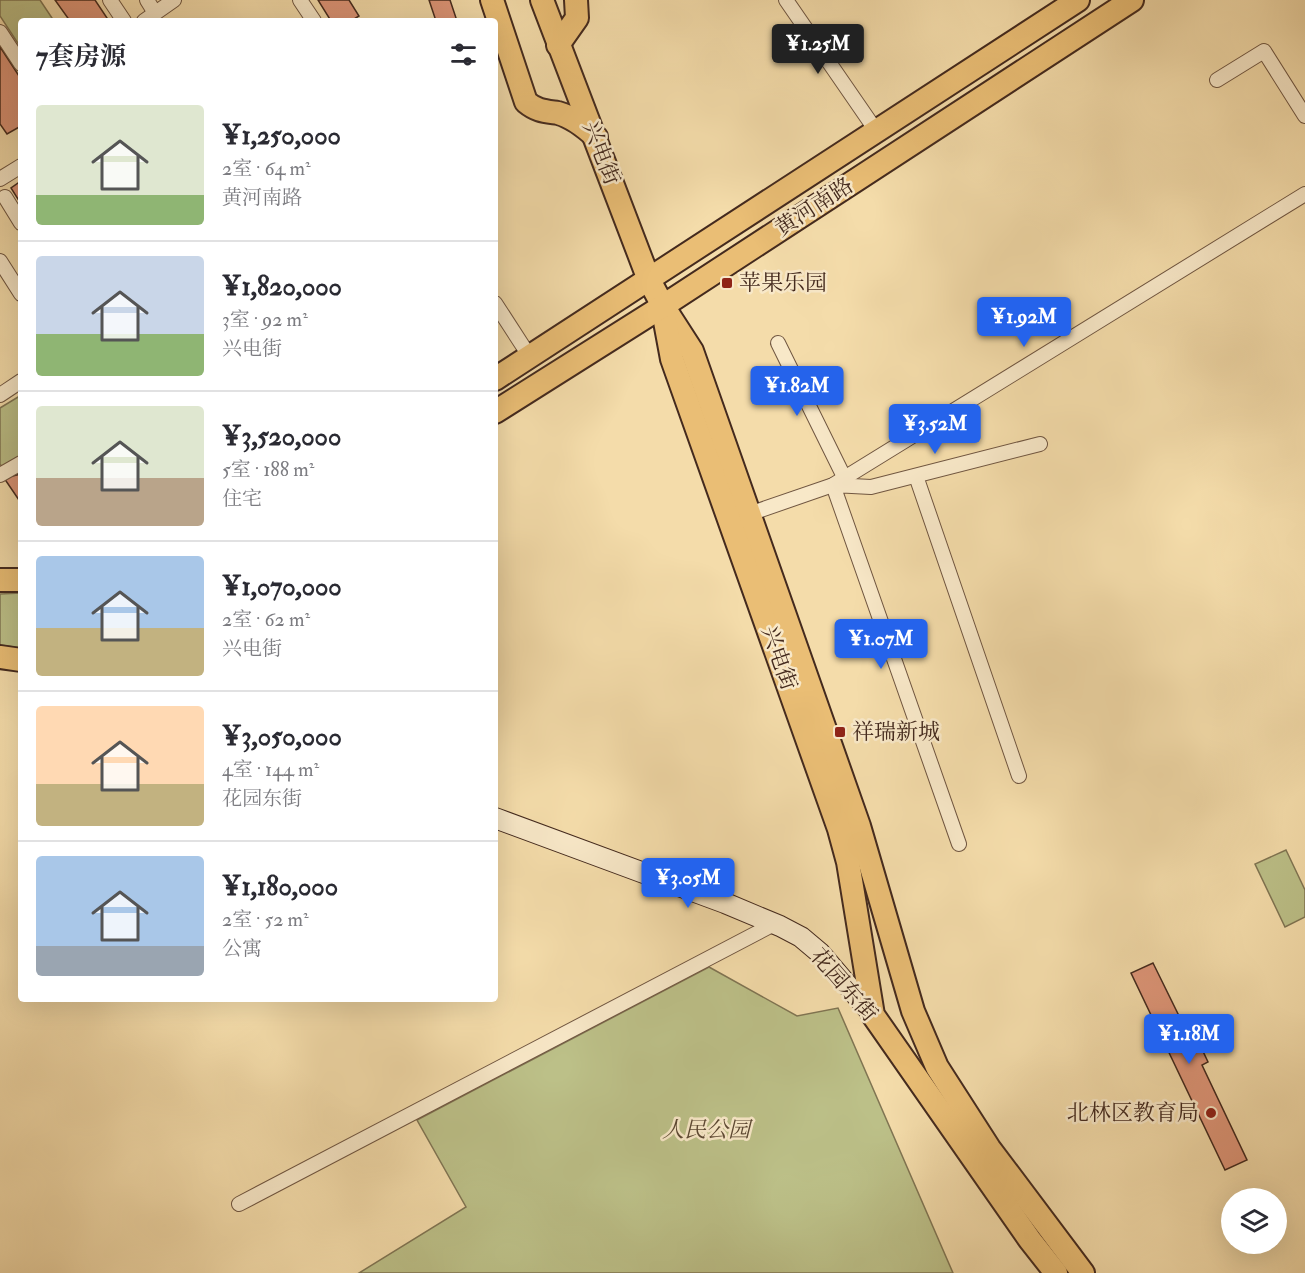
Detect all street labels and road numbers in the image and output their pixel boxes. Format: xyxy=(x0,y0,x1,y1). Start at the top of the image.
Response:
street label: 兴电街 xyxy=(576,117,626,189)
street label: 黄河南路 xyxy=(769,171,859,243)
street label: 兴电街 xyxy=(755,622,803,694)
street label: 花园东街 xyxy=(805,943,883,1027)

